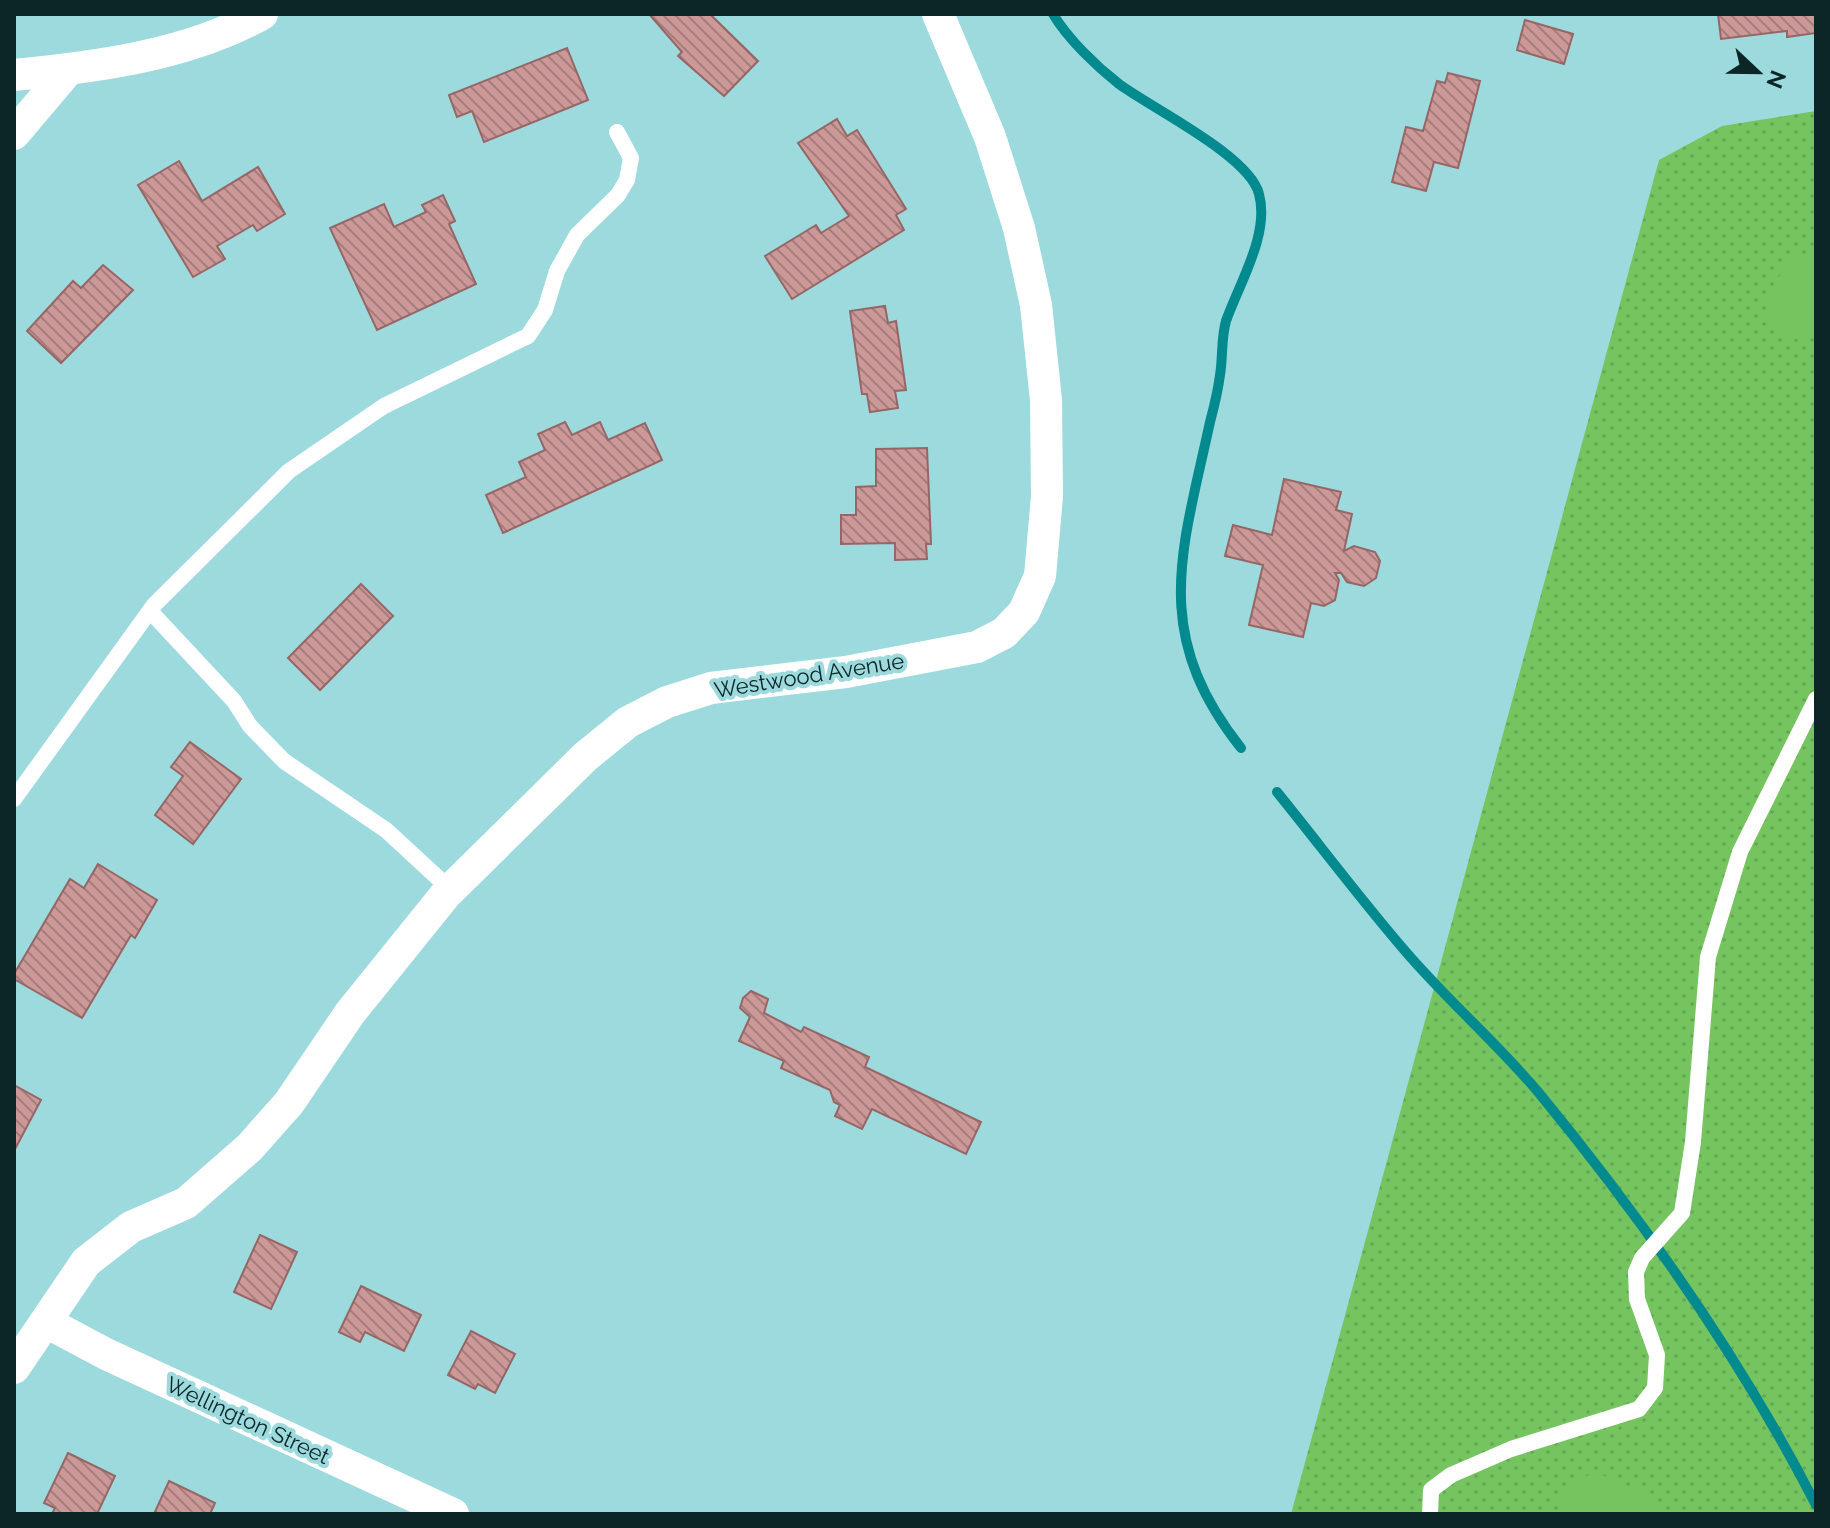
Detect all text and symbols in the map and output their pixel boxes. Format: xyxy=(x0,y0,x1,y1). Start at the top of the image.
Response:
north arrow xyxy=(1718,32,1798,112)
text: N xyxy=(1761,67,1792,92)
street label: Westwood Avenue xyxy=(712,647,906,703)
street label: Wellington Street xyxy=(162,1371,334,1470)

